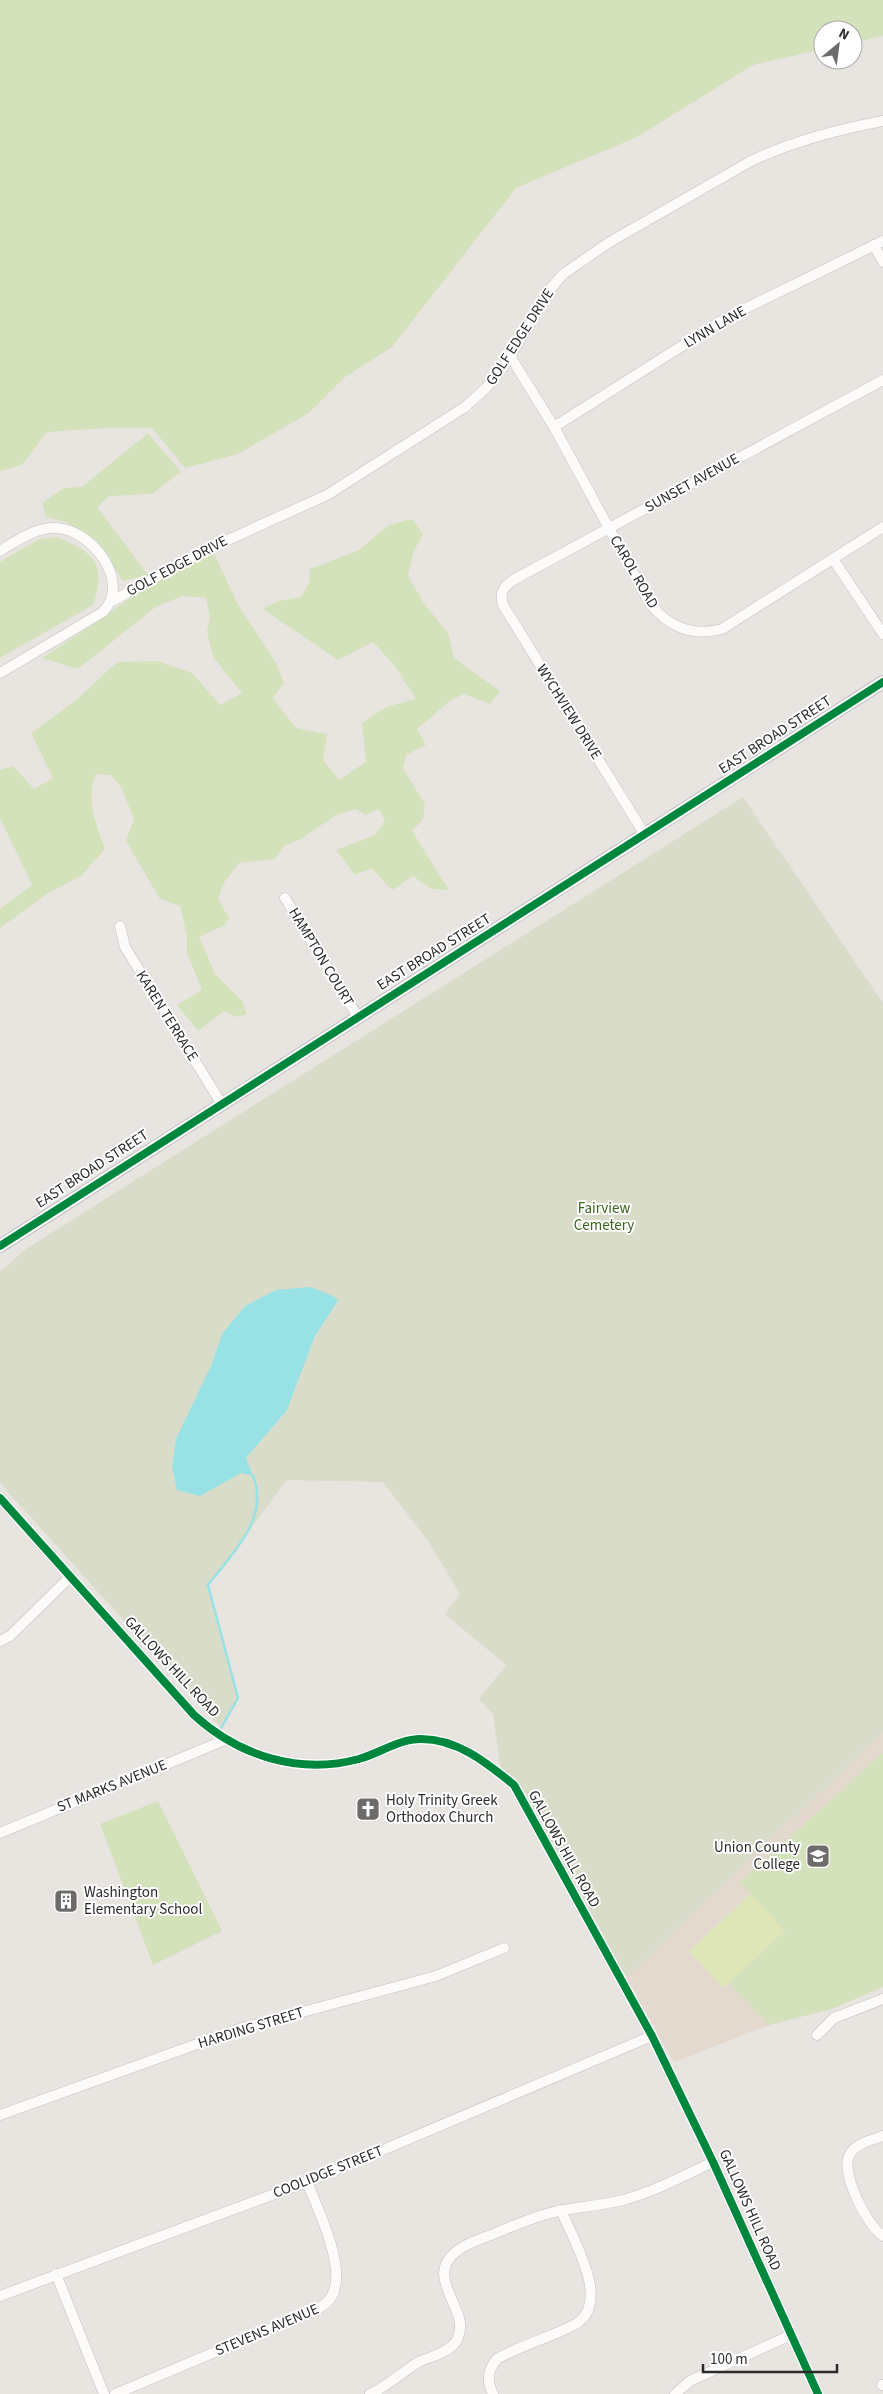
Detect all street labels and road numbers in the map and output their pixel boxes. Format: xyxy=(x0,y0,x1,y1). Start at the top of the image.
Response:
street label: GOLF EDGE DRIVE xyxy=(481,284,559,389)
street label: LYNN LANE xyxy=(680,301,750,353)
street label: SUNSET AVENUE xyxy=(641,448,743,518)
street label: GOLF EDGE DRIVE xyxy=(123,531,231,601)
street label: CAROL ROAD xyxy=(605,532,663,612)
street label: WYCHVIEW DRIVE xyxy=(531,660,607,764)
street label: EAST BROAD STREET xyxy=(715,691,835,779)
street label: HAMPTON COURT xyxy=(283,904,359,1010)
street label: EAST BROAD STREET xyxy=(373,909,495,995)
street label: KAREN TERRACE xyxy=(131,967,203,1065)
street label: EAST BROAD STREET xyxy=(32,1125,152,1213)
street label: GALLOWS HILL ROAD xyxy=(120,1612,224,1722)
street label: ST MARKS AVENUE xyxy=(54,1754,170,1818)
street label: GALLOWS HILL ROAD xyxy=(523,1787,605,1911)
street label: HARDING STREET xyxy=(195,2002,307,2054)
street label: COOLIDGE STREET xyxy=(270,2140,386,2204)
street label: GALLOWS HILL ROAD xyxy=(714,2146,786,2274)
street label: STEVENS AVENUE xyxy=(212,2299,322,2361)

